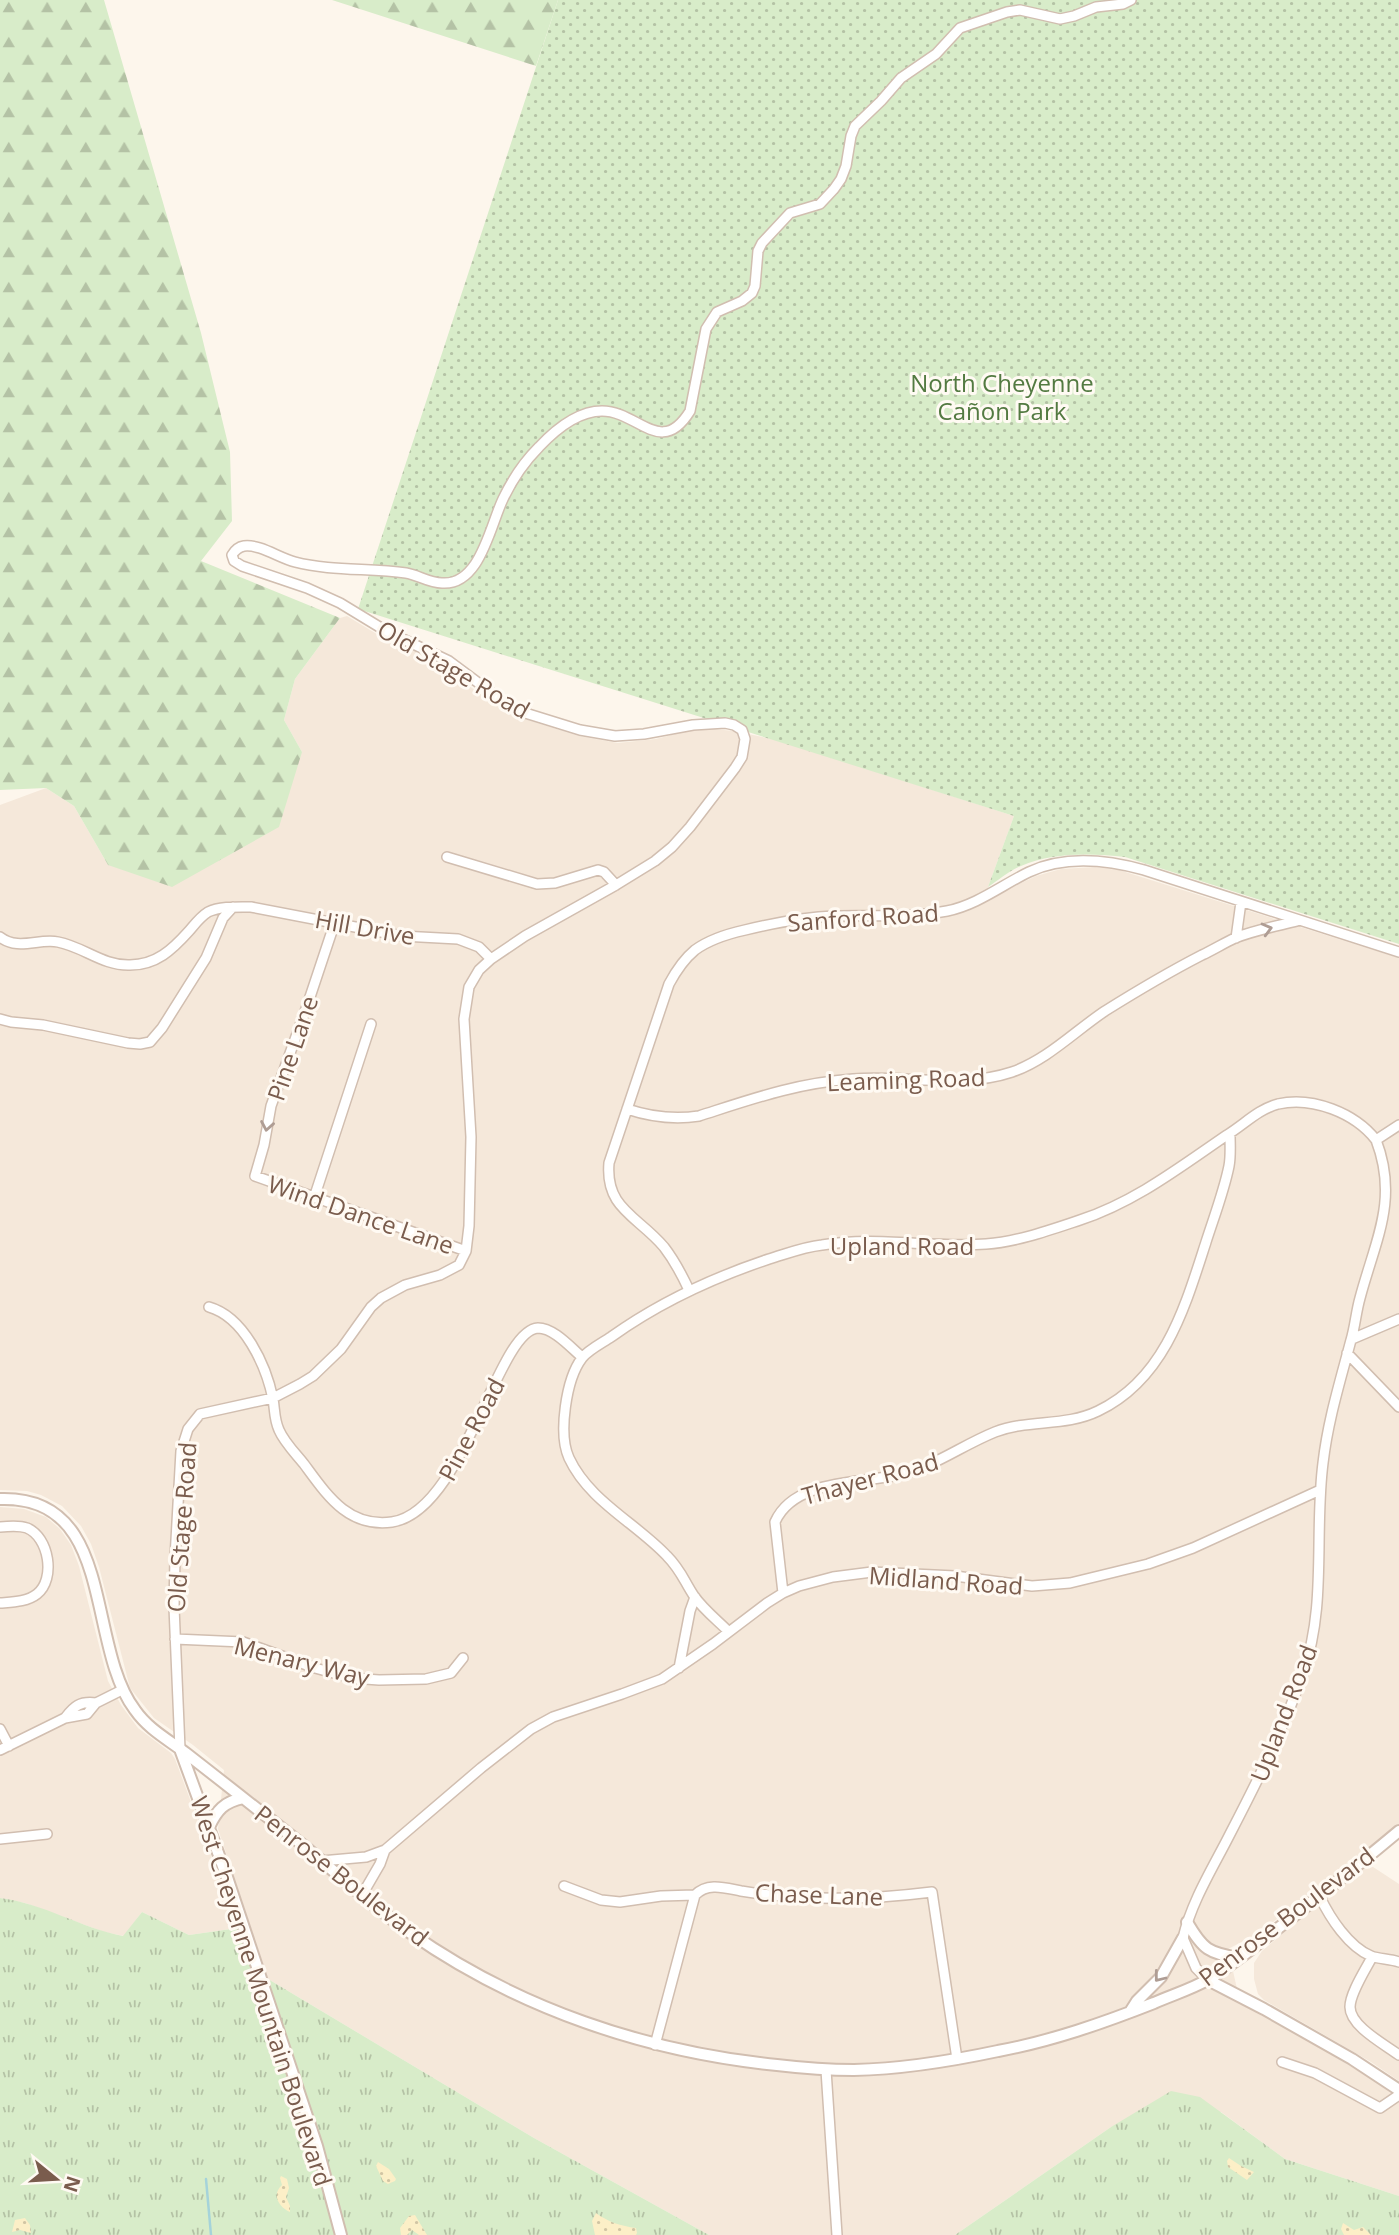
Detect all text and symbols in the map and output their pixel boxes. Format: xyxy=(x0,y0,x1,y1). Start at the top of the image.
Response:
park label: North Cheyenne Cañon Park xyxy=(910,366,1094,427)
street label: Old Stage Road xyxy=(372,612,536,726)
street label: Sanford Road xyxy=(786,895,940,939)
street label: Hill Drive xyxy=(312,902,418,952)
one-way arrow xyxy=(1261,923,1273,937)
street label: Pine Lane xyxy=(259,991,325,1105)
street label: Leaming Road xyxy=(826,1060,986,1098)
one-way arrow xyxy=(261,1120,276,1132)
street label: Wind Dance Lane xyxy=(264,1167,458,1261)
street label: Upland Road xyxy=(830,1229,974,1262)
street label: Pine Road xyxy=(430,1372,512,1486)
street label: Old Stage Road xyxy=(159,1441,203,1613)
street label: Thayer Road xyxy=(798,1444,942,1512)
street label: Midland Road xyxy=(868,1558,1024,1602)
street label: Menary Way xyxy=(231,1628,374,1694)
street label: Upland Road xyxy=(1242,1640,1324,1786)
street label: West Cheyenne Mountain Boulevard xyxy=(183,1792,341,2190)
street label: Penrose Boulevard xyxy=(248,1797,436,1953)
street label: Penrose Boulevard xyxy=(1191,1839,1381,1993)
street label: Chase Lane xyxy=(754,1875,884,1913)
one-way arrow xyxy=(1154,1970,1167,1982)
north arrow xyxy=(21,2144,91,2214)
text: N xyxy=(57,2173,87,2196)

